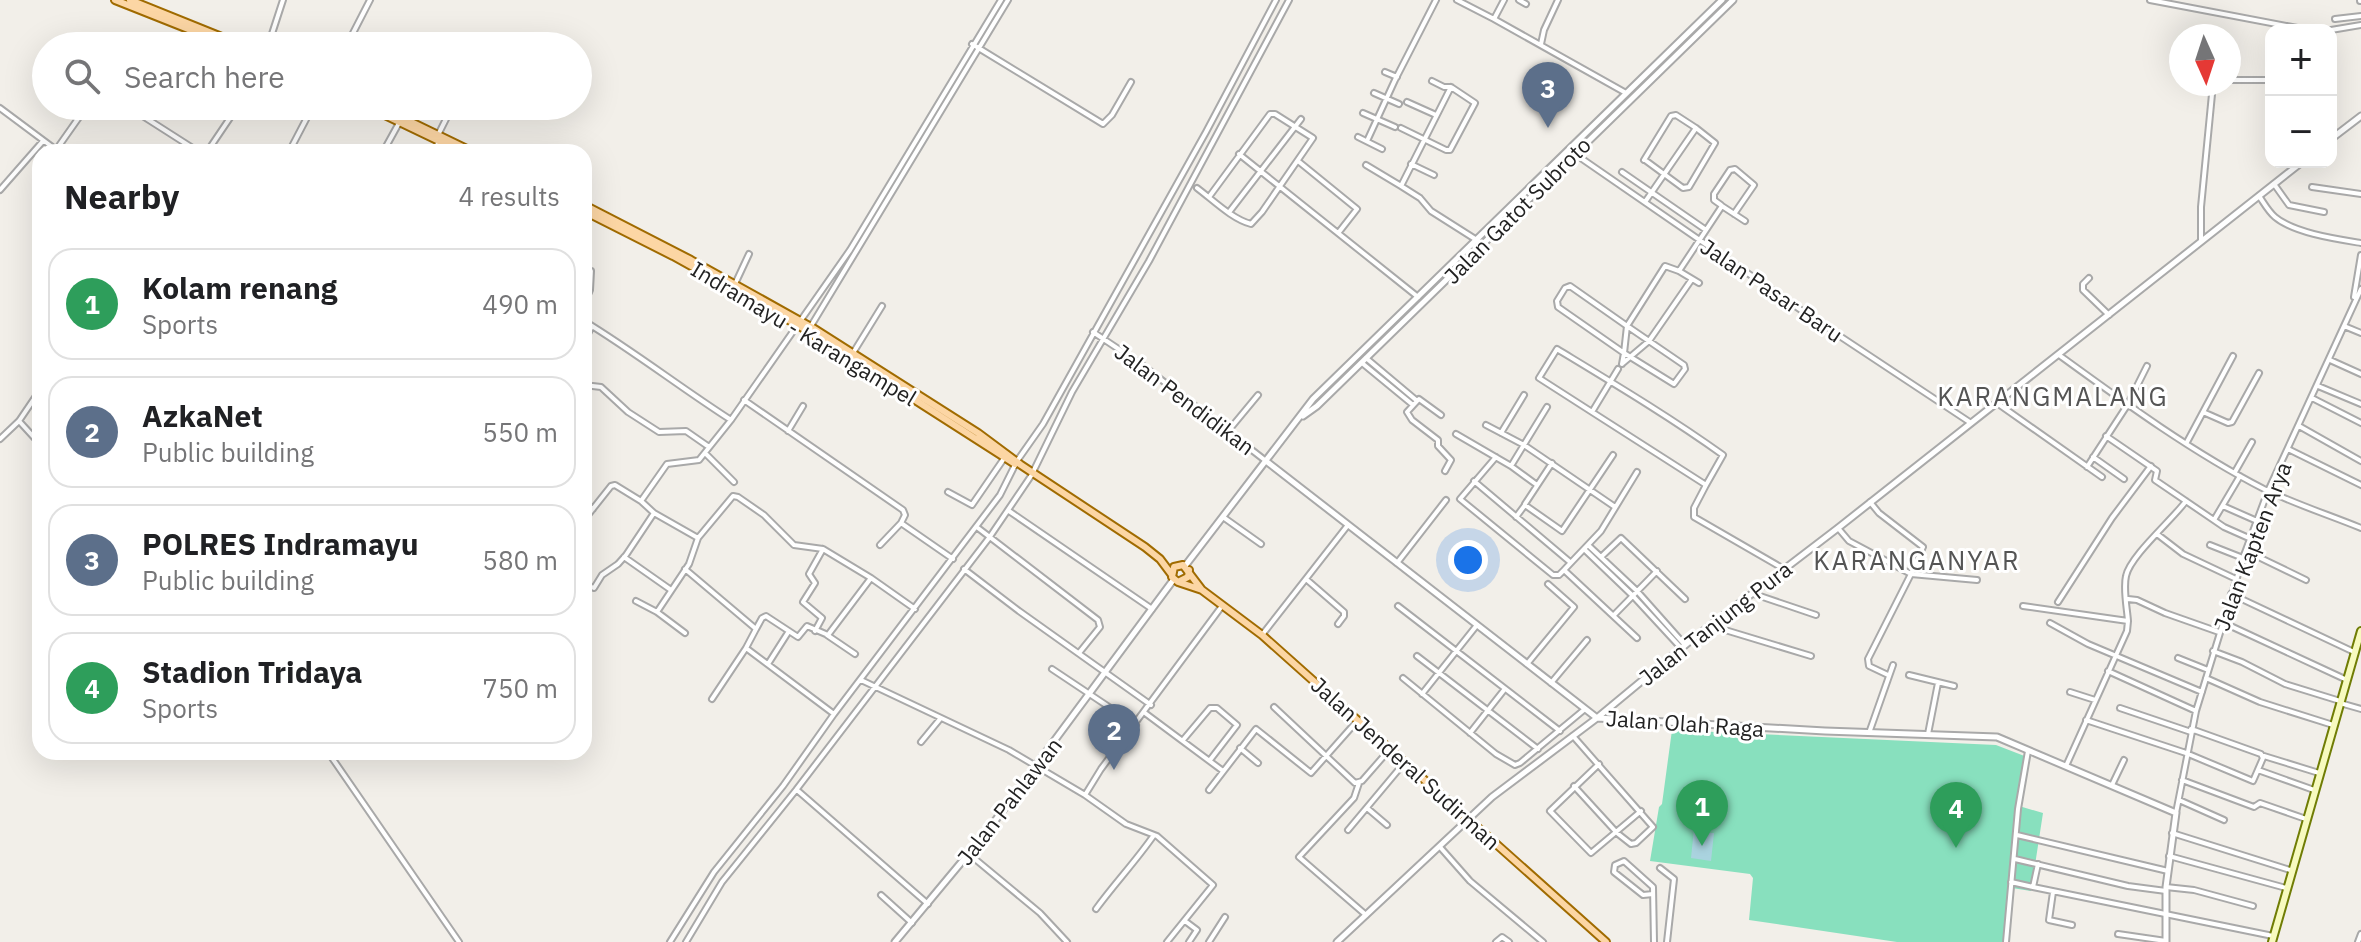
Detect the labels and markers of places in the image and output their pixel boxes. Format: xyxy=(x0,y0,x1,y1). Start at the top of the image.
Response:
pin: 3 xyxy=(1522,62,1574,128)
pin: 2 xyxy=(1088,704,1140,770)
pin: 1 xyxy=(1676,780,1728,846)
pin: 4 xyxy=(1930,782,1982,848)

